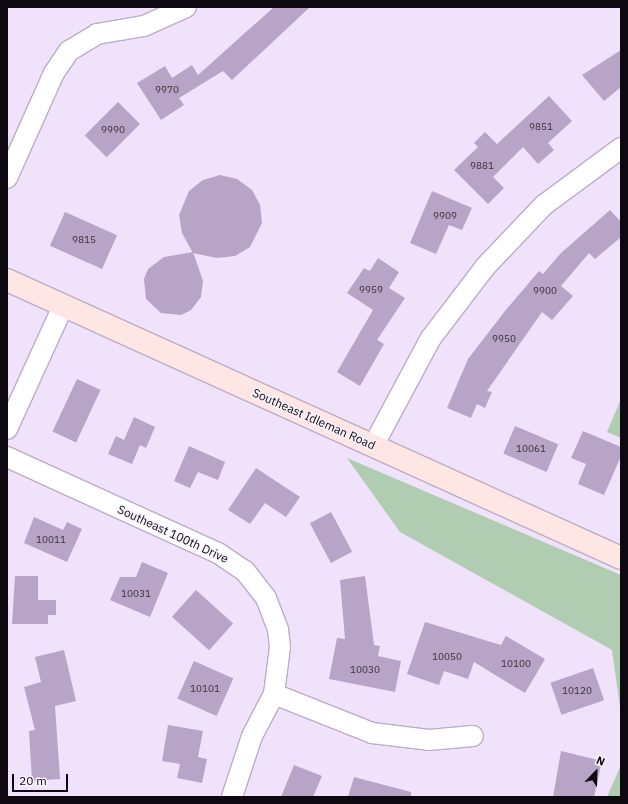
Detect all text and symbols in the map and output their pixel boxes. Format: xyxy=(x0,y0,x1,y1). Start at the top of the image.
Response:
house number: 9970 xyxy=(155,84,179,96)
house number: 9851 xyxy=(529,121,553,133)
house number: 9990 xyxy=(101,124,125,136)
house number: 9881 xyxy=(470,160,494,172)
house number: 9909 xyxy=(433,210,457,222)
house number: 9815 xyxy=(72,234,96,246)
house number: 9959 xyxy=(359,284,383,296)
house number: 9900 xyxy=(533,285,557,297)
house number: 9950 xyxy=(492,333,516,345)
street label: Southeast Idleman Road xyxy=(250,385,378,453)
house number: 10061 xyxy=(516,443,546,455)
street label: Southeast 100th Drive xyxy=(115,502,231,566)
house number: 10011 xyxy=(36,534,66,546)
house number: 10031 xyxy=(121,588,151,600)
house number: 10050 xyxy=(432,651,462,663)
house number: 10100 xyxy=(501,658,531,670)
house number: 10030 xyxy=(350,664,380,676)
house number: 10101 xyxy=(190,683,220,695)
house number: 10120 xyxy=(562,685,592,697)
north arrow xyxy=(576,752,616,792)
text: N xyxy=(594,753,607,769)
scale bar xyxy=(14,766,70,792)
text: 20 m xyxy=(19,773,47,788)

